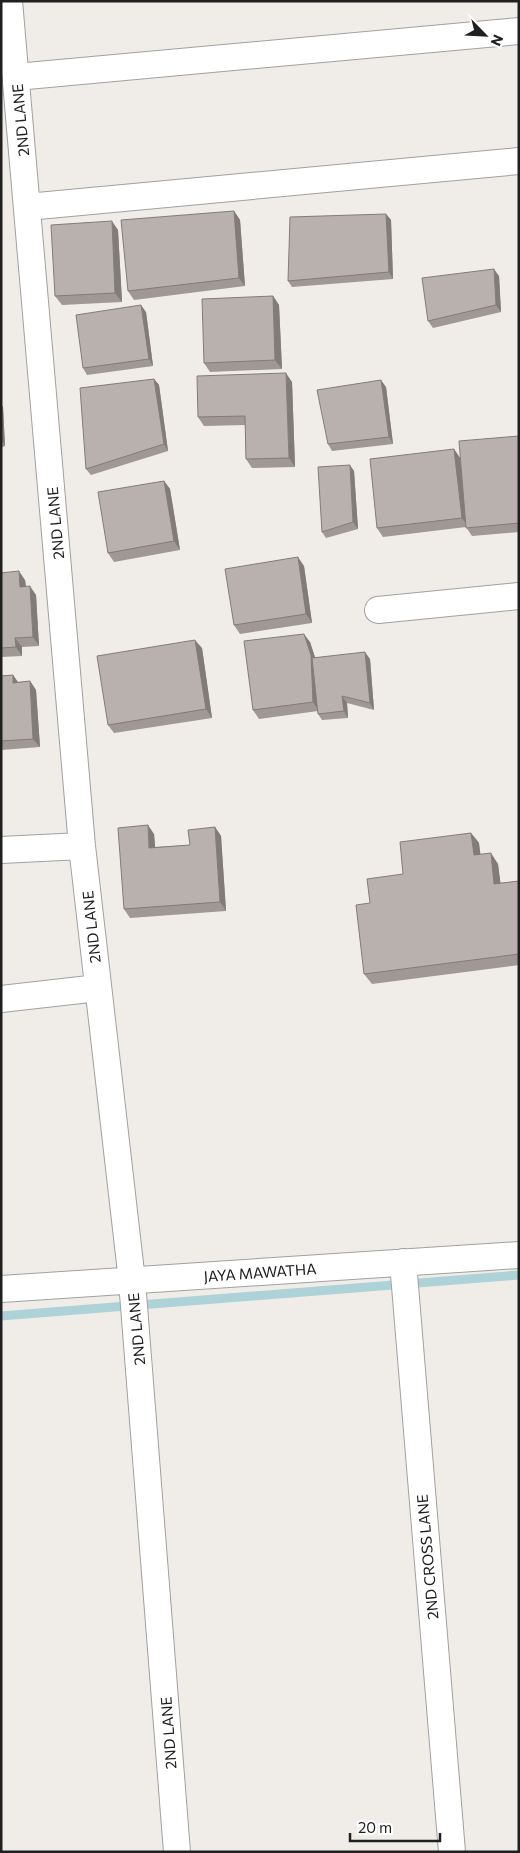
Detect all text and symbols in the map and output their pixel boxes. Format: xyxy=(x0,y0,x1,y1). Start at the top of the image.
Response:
north arrow xyxy=(460,10,510,60)
text: N xyxy=(487,32,507,49)
street label: 2ND LANE xyxy=(8,83,32,157)
street label: 2ND LANE xyxy=(43,486,67,560)
street label: 2ND LANE xyxy=(78,890,104,964)
street label: JAYA MAWATHA xyxy=(203,1259,317,1285)
street label: 2ND LANE xyxy=(124,1292,148,1366)
street label: 2ND CROSS LANE xyxy=(413,1494,441,1620)
street label: 2ND LANE xyxy=(156,1696,180,1770)
scale bar xyxy=(350,1810,440,1842)
text: 20 m xyxy=(358,1818,392,1836)

